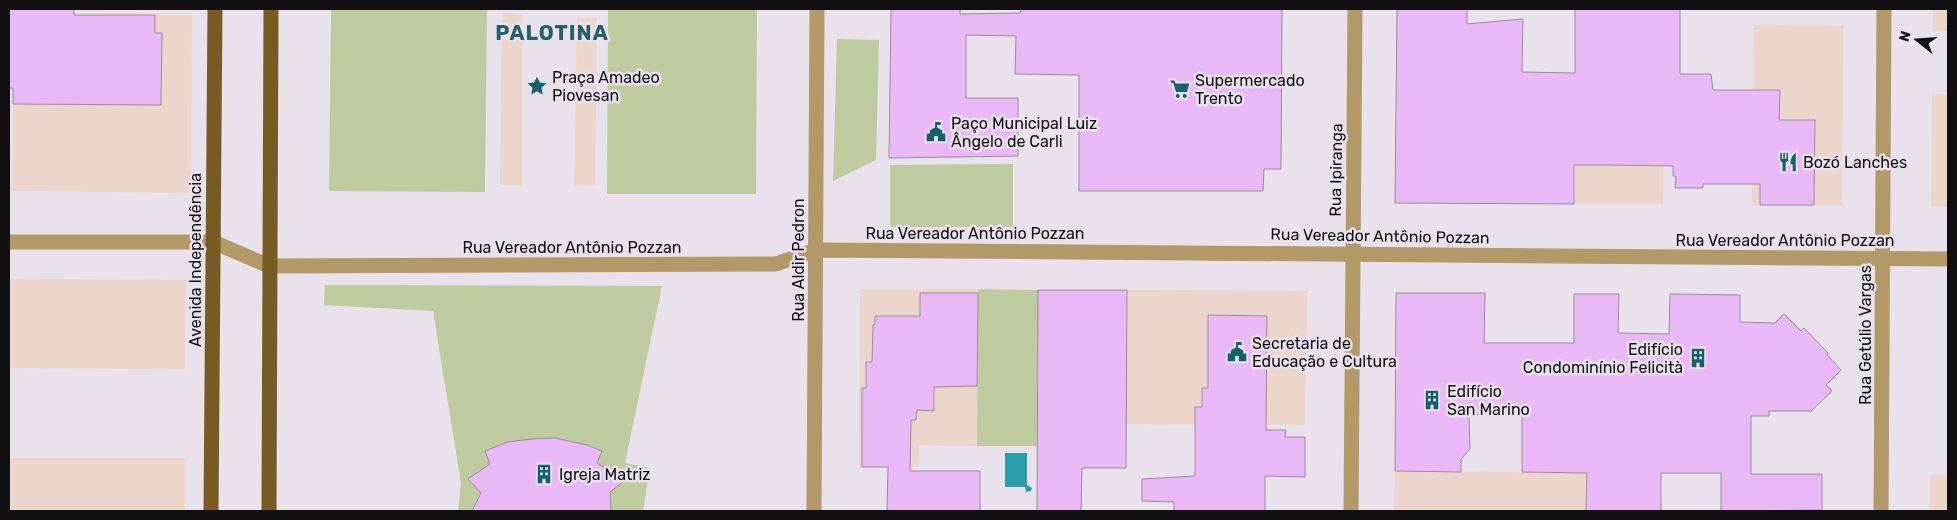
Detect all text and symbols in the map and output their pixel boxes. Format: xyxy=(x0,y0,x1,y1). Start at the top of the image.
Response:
north arrow xyxy=(1892,15,1942,65)
district label: PALOTINA xyxy=(495,20,609,45)
text: N xyxy=(1895,29,1915,44)
place label: Praça Amadeo Piovesan xyxy=(552,68,660,105)
place label: Supermercado Trento xyxy=(1195,71,1305,108)
place icon: Praça Amadeo Piovesan xyxy=(526,75,548,97)
supermarket icon: Supermercado Trento xyxy=(1169,78,1191,100)
place label: Paço Municipal Luiz Ângelo de Carli xyxy=(951,114,1097,151)
public building icon: Paço Municipal Luiz Ângelo de Carli xyxy=(925,121,947,143)
street label: Rua Ipiranga xyxy=(1326,123,1346,217)
restaurant icon: Bozó Lanches xyxy=(1777,151,1799,173)
place label: Bozó Lanches xyxy=(1803,153,1907,172)
street label: Avenida Independência xyxy=(186,173,205,347)
street label: Rua Aldir Pedron xyxy=(789,198,808,322)
street label: Rua Vereador Antônio Pozzan xyxy=(865,224,1085,243)
street label: Rua Vereador Antônio Pozzan xyxy=(1270,225,1490,247)
street label: Rua Vereador Antônio Pozzan xyxy=(1675,231,1895,250)
street label: Rua Vereador Antônio Pozzan xyxy=(462,238,682,257)
street label: Rua Getúlio Vargas xyxy=(1856,265,1875,405)
place label: Secretaria de Educação e Cultura xyxy=(1252,334,1397,371)
place label: Edifício Condominínio Felicità xyxy=(1523,340,1683,377)
public building icon: Secretaria de Educação e Cultura xyxy=(1226,341,1248,363)
building icon: Edifício Condominínio Felicità xyxy=(1687,347,1709,369)
place label: Edifício San Marino xyxy=(1447,382,1530,419)
building icon: Edifício San Marino xyxy=(1421,389,1443,411)
building icon: Igreja Matriz xyxy=(533,463,555,485)
place label: Igreja Matriz xyxy=(559,465,650,484)

